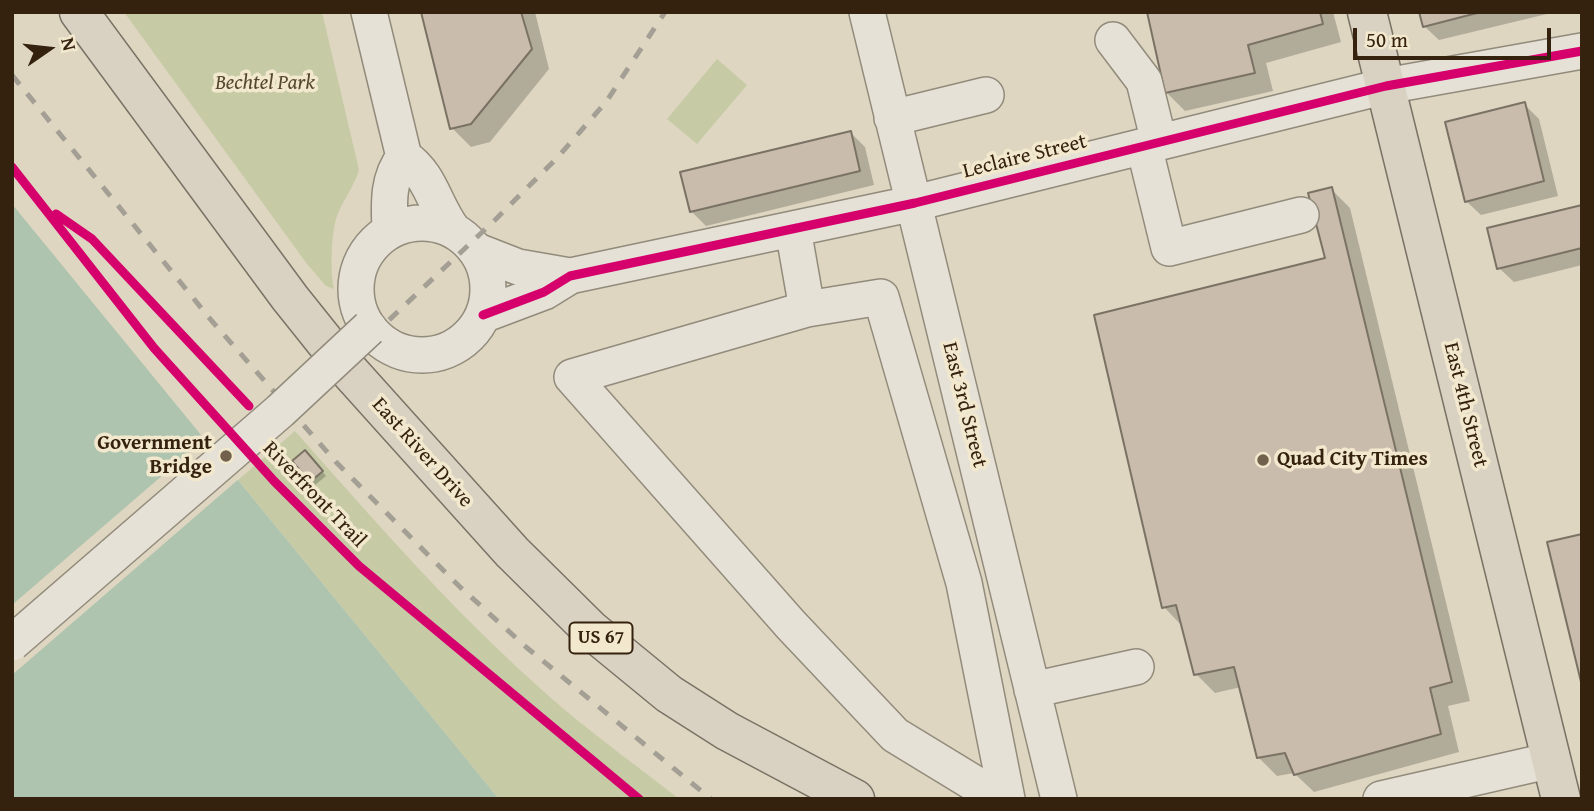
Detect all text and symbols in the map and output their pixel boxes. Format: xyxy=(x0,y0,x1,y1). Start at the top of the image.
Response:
north arrow xyxy=(14,14,84,84)
scale bar xyxy=(1356,14,1554,58)
text: 50 m xyxy=(1366,24,1408,55)
text: N xyxy=(54,34,84,53)
park label: Bechtel Park xyxy=(215,71,315,97)
street label: Leclaire Street xyxy=(960,129,1090,185)
street label: East 3rd Street xyxy=(936,340,992,470)
street label: East 4th Street xyxy=(1437,340,1493,470)
street label: East River Drive xyxy=(366,393,478,513)
place label: Government Bridge xyxy=(97,431,212,481)
street label: Riverfront Trail xyxy=(257,437,371,553)
place label: Quad City Times xyxy=(1277,447,1428,473)
marker: Government Bridge xyxy=(218,448,234,464)
marker: Quad City Times xyxy=(1255,452,1271,468)
road number: US 67 xyxy=(570,622,632,653)

